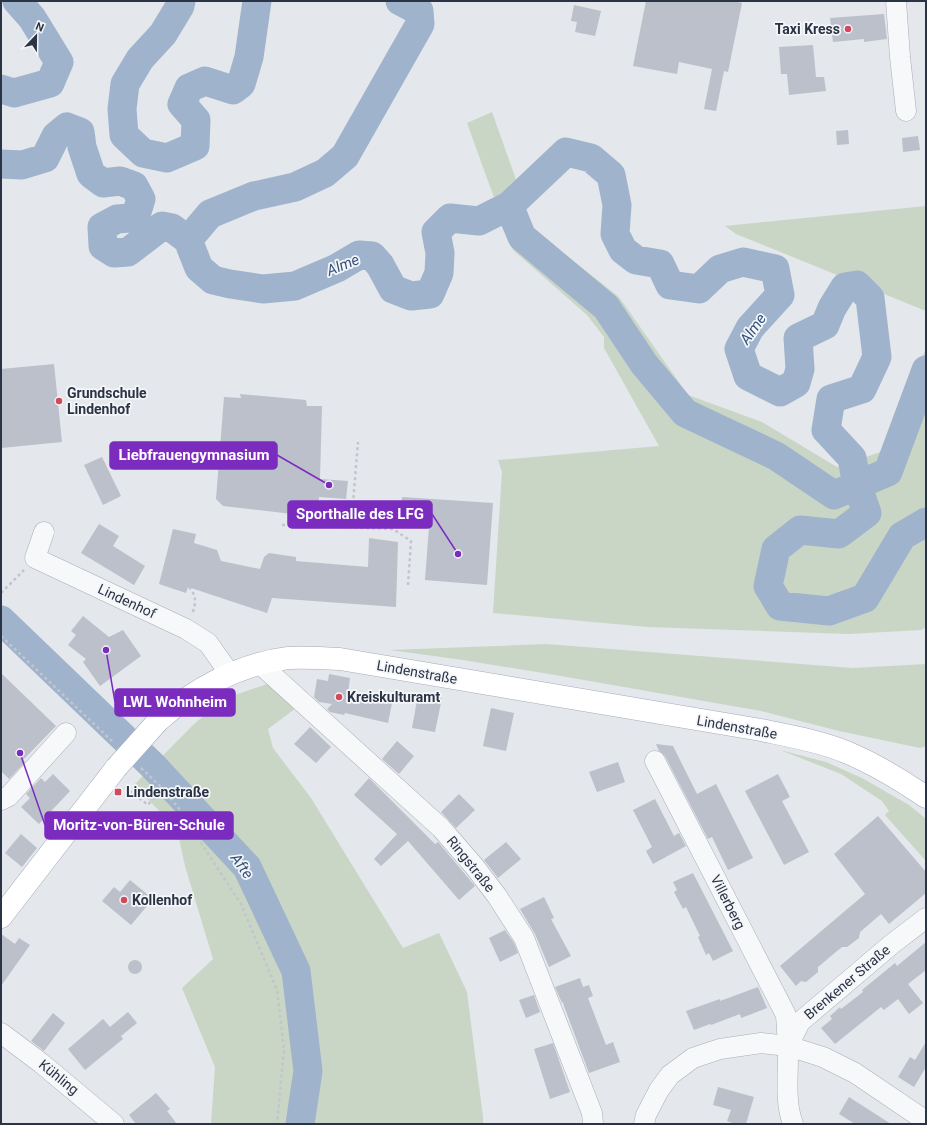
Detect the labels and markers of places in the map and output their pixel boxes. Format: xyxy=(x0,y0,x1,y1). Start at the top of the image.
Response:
place label: Taxi Kress xyxy=(775,21,840,37)
marker: Taxi Kress xyxy=(843,24,853,34)
place label: Grundschule Lindenhof xyxy=(67,385,147,417)
marker: Grundschule Lindenhof xyxy=(54,396,64,406)
callout: Liebfrauengymnasium xyxy=(110,442,277,469)
callout: Sporthalle des LFG xyxy=(288,501,432,528)
callout: LWL Wohnheim xyxy=(115,689,235,716)
place label: Kreiskulturamt xyxy=(347,689,440,705)
marker: Kreiskulturamt xyxy=(334,692,344,702)
place label: Lindenstraße xyxy=(126,784,210,800)
marker: Lindenstraße xyxy=(113,787,123,797)
callout: Moritz-von-Büren-Schule xyxy=(45,812,233,839)
place label: Kollenhof xyxy=(132,892,193,908)
marker: Kollenhof xyxy=(119,895,129,905)

